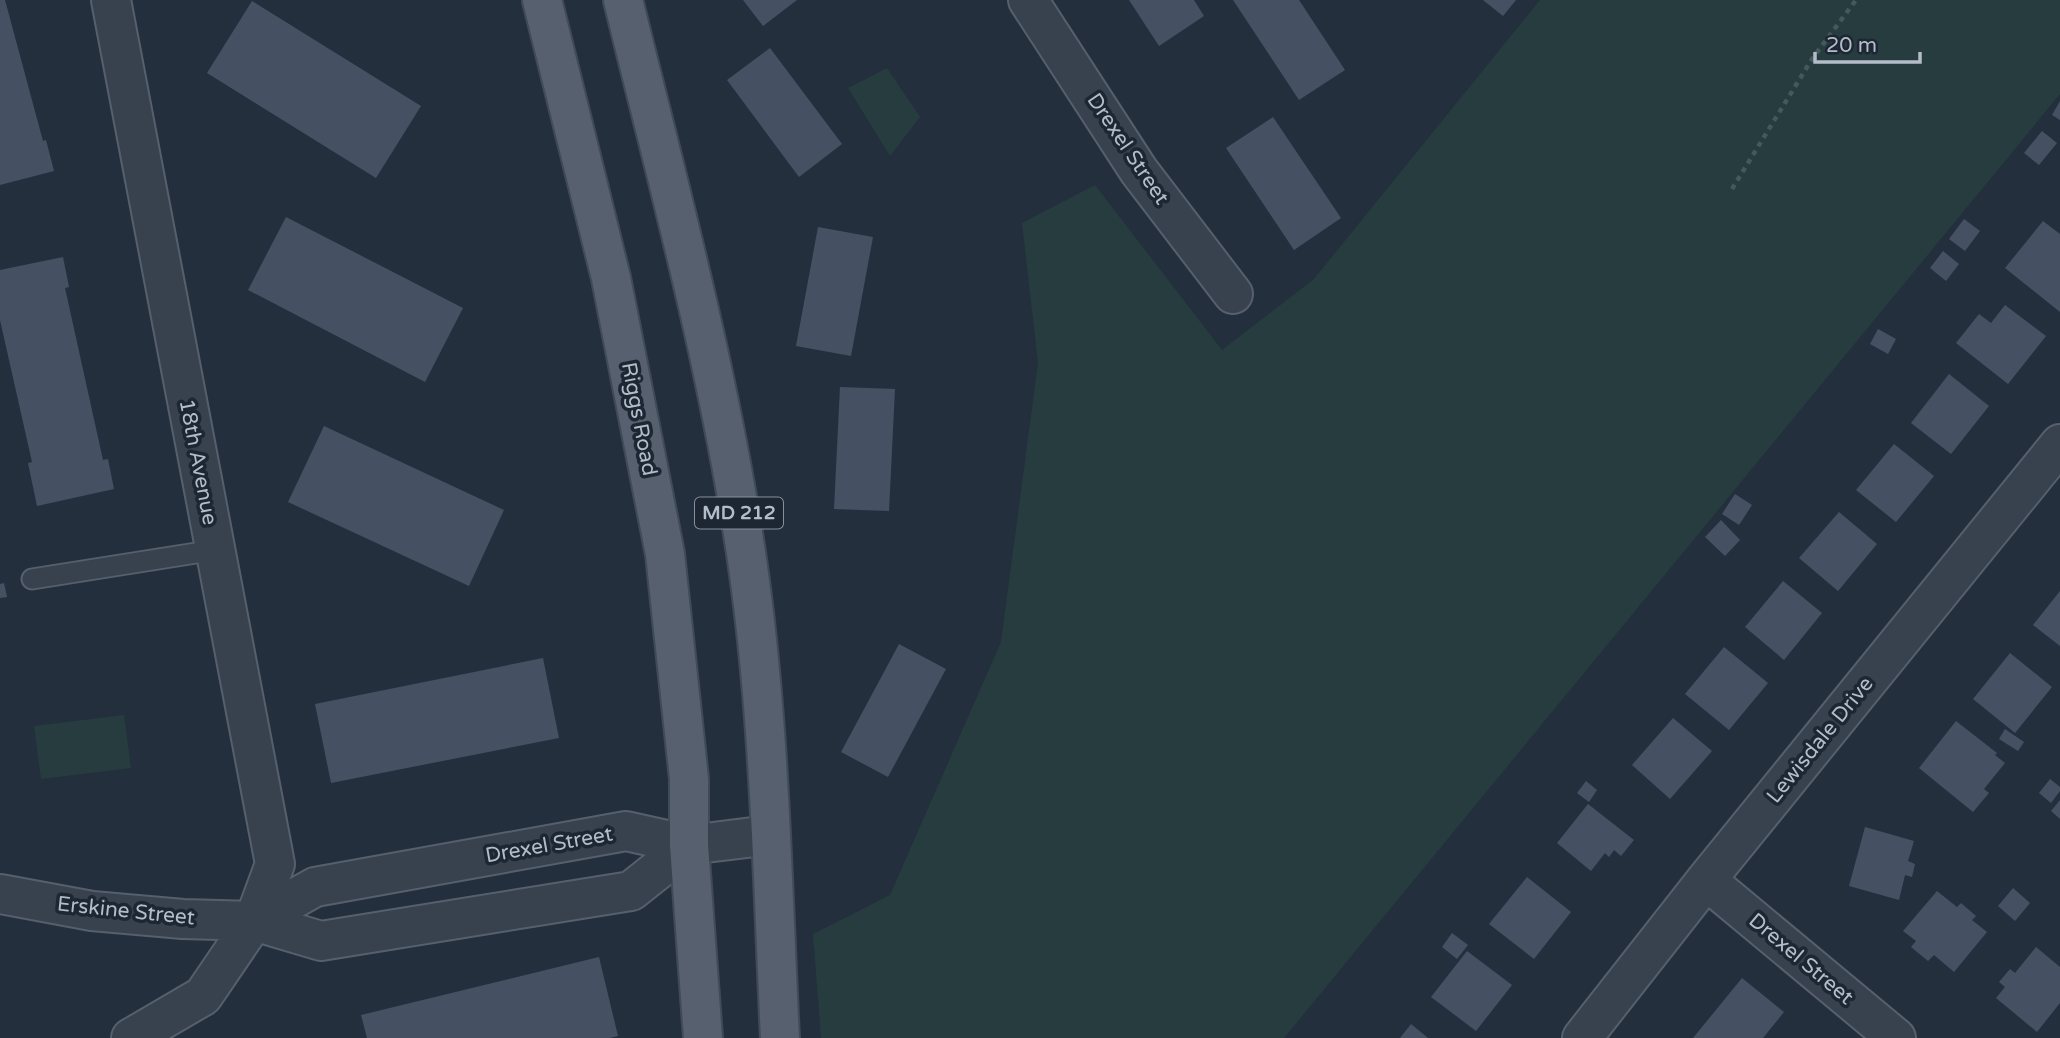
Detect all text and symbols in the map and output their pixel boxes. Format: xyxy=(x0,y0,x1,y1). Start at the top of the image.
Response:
scale bar xyxy=(1815,21,1920,65)
text: 20 m xyxy=(1826,33,1877,58)
street label: Drexel Street xyxy=(1082,89,1174,209)
street label: Riggs Road xyxy=(616,360,662,478)
street label: 18th Avenue xyxy=(174,397,222,527)
road number: MD 212 xyxy=(695,498,783,528)
street label: Lewisdale Drive xyxy=(1761,672,1879,808)
street label: Drexel Street xyxy=(483,822,615,868)
street label: Erskine Street xyxy=(56,891,196,931)
street label: Drexel Street xyxy=(1744,908,1858,1010)

